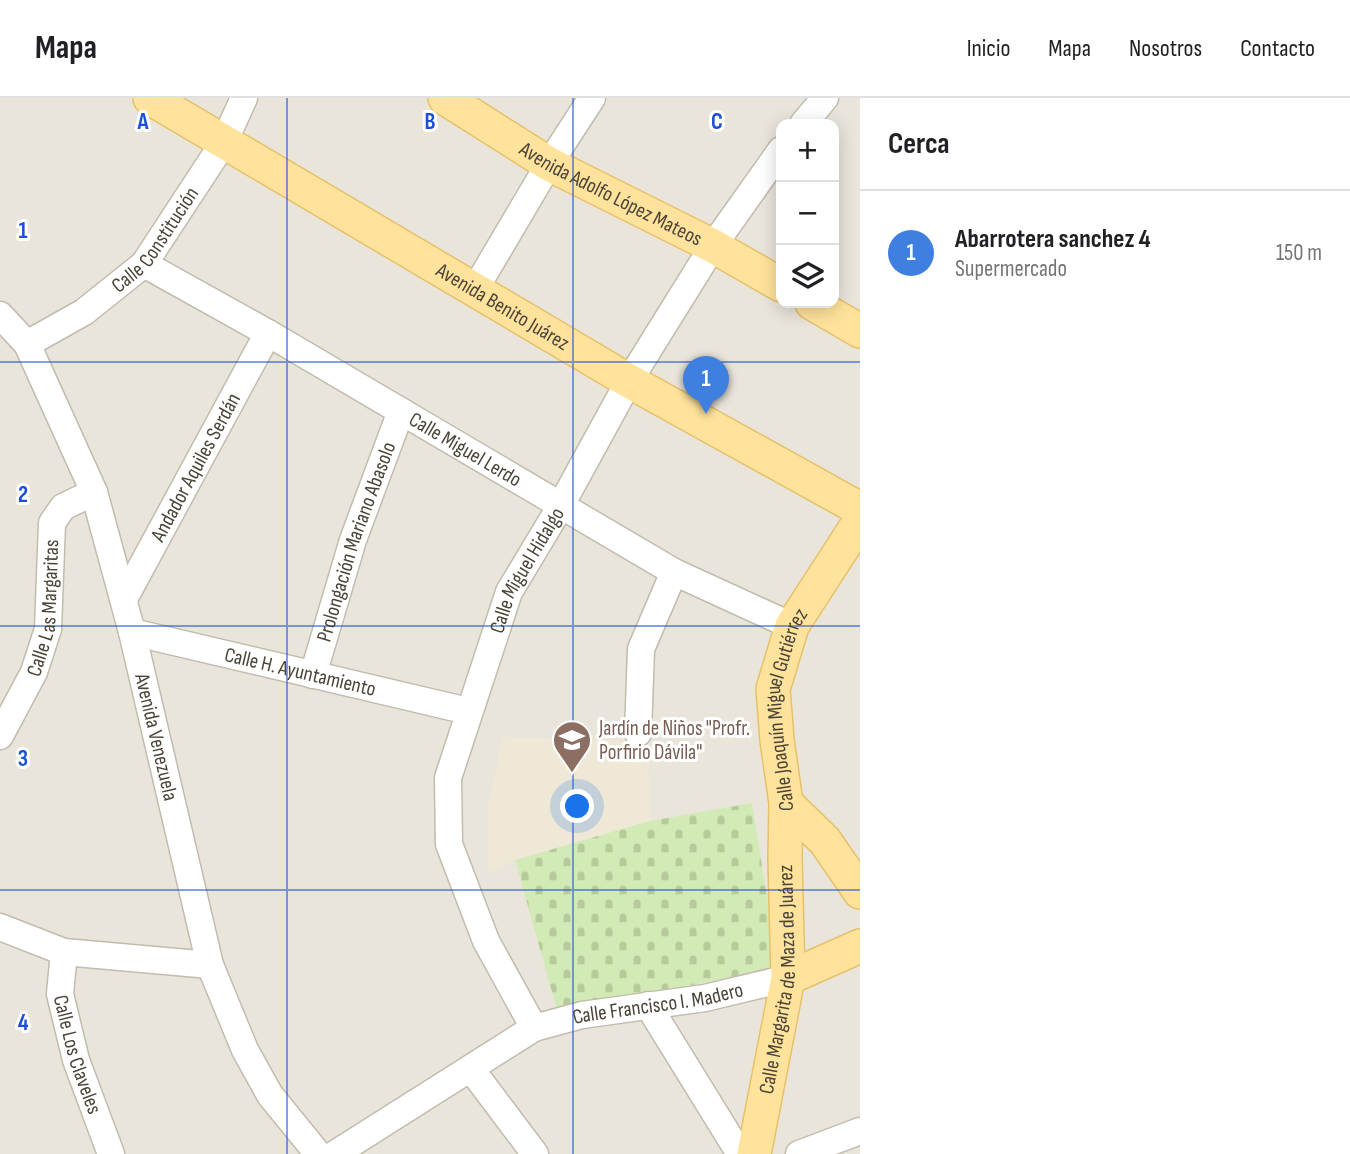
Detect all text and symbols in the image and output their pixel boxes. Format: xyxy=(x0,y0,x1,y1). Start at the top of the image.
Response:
text: Mapa xyxy=(35,28,97,68)
text: Inicio xyxy=(967,34,1010,63)
text: Mapa xyxy=(1048,34,1091,63)
text: Nosotros xyxy=(1129,34,1202,63)
text: Contacto xyxy=(1240,34,1315,63)
text: A xyxy=(137,108,150,136)
text: B xyxy=(425,108,436,136)
text: C xyxy=(711,108,723,136)
map controls xyxy=(776,119,839,308)
button: + xyxy=(776,119,839,182)
text: Cerca xyxy=(888,126,950,162)
street label: Avenida Adolfo López Mateos xyxy=(514,136,706,251)
street label: Calle Constitución xyxy=(106,182,204,298)
button: − xyxy=(776,182,839,245)
text: 1 xyxy=(18,217,28,245)
text: Abarrotera sanchez 4 xyxy=(955,224,1151,255)
text: 1 xyxy=(906,239,916,267)
text: 150 m xyxy=(1276,239,1322,267)
button: layers xyxy=(776,245,839,308)
text: Supermercado xyxy=(955,255,1067,283)
street label: Avenida Benito Juárez xyxy=(431,257,574,356)
pin: 1 xyxy=(683,356,729,414)
street label: Andador Aquiles Serdán xyxy=(145,389,246,547)
street label: Calle Miguel Lerdo xyxy=(405,406,526,492)
street label: Prolongación Mariano Abasolo xyxy=(311,438,401,645)
text: 2 xyxy=(18,481,28,509)
street label: Calle Miguel Hidalgo xyxy=(484,503,569,636)
street label: Calle Las Margaritas xyxy=(21,539,64,679)
street label: Calle Joaquín Miguel Gutiérrez xyxy=(760,603,813,811)
street label: Calle H. Ayuntamiento xyxy=(222,642,379,701)
street label: Avenida Venezuela xyxy=(129,670,184,803)
place label: Jardín de Niños "Profr. Porfirio Dávila" xyxy=(598,716,750,765)
school or university icon: Jardín de Niños "Profr. Porfirio Dávila" xyxy=(551,719,593,774)
text: 3 xyxy=(18,745,28,773)
your location xyxy=(560,789,594,823)
street label: Calle Margarita de Maza de Juárez xyxy=(753,864,801,1096)
street label: Calle Francisco I. Madero xyxy=(570,977,746,1030)
street label: Calle Los Claveles xyxy=(48,992,107,1117)
text: 4 xyxy=(18,1009,29,1037)

